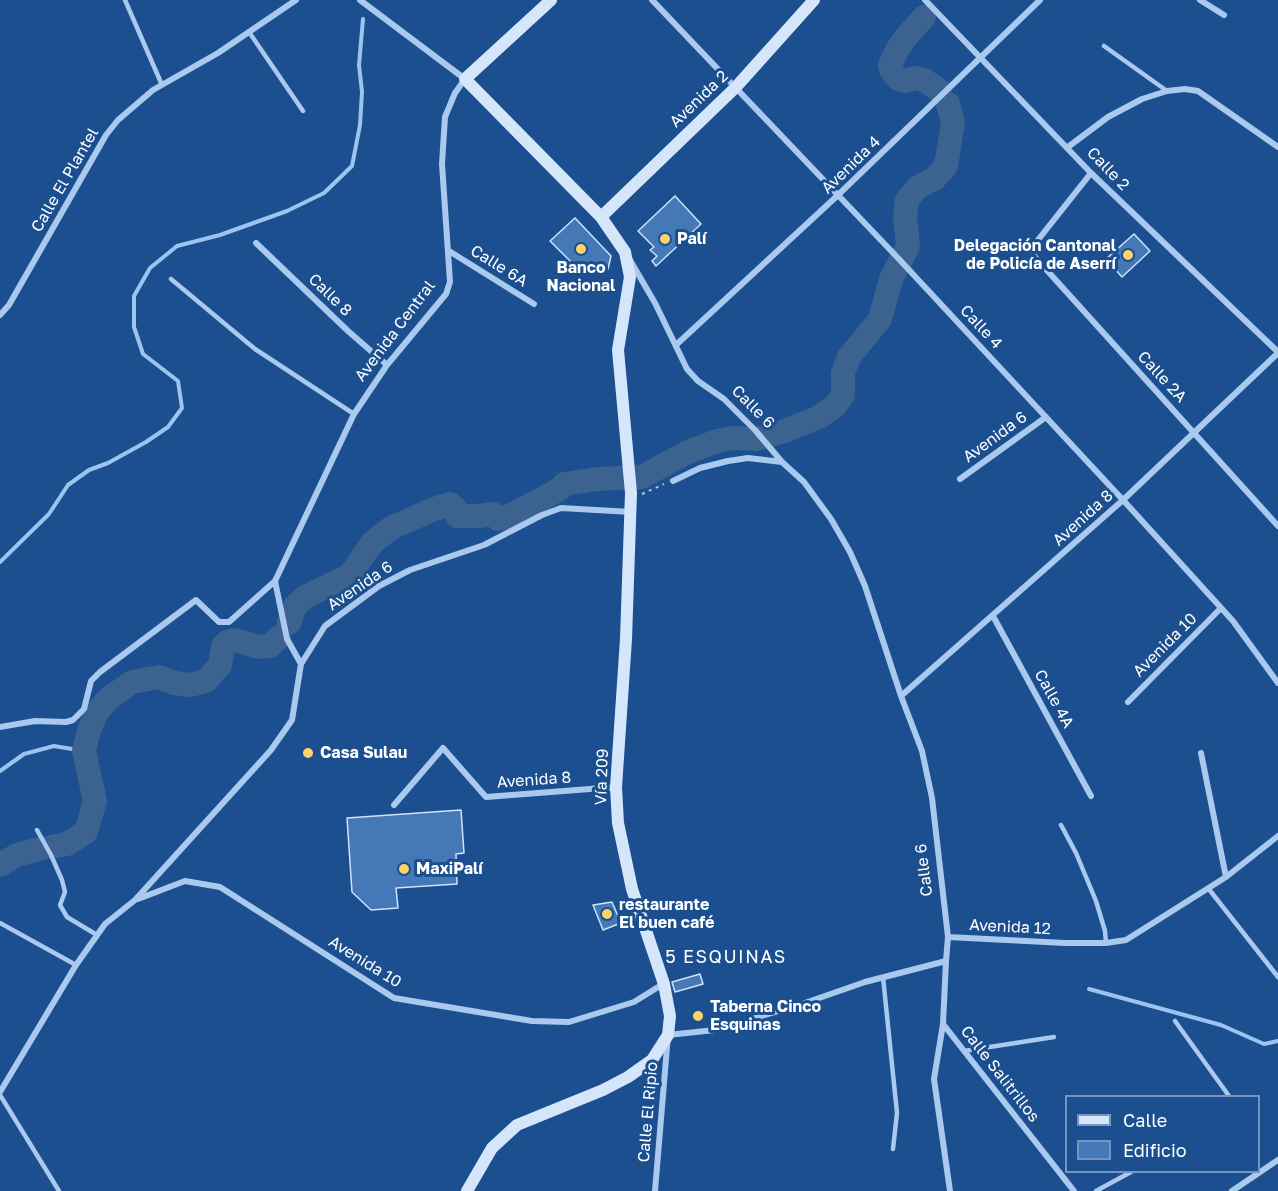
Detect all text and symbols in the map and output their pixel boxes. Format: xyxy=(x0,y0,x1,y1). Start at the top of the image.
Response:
street label: Avenida 2 xyxy=(666,66,732,132)
street label: Calle El Plantel xyxy=(27,124,103,236)
street label: Avenida 4 xyxy=(818,132,884,198)
street label: Calle 2 xyxy=(1083,143,1133,195)
place label: Palí xyxy=(677,229,707,249)
marker: Palí xyxy=(658,232,672,246)
place label: Delegación Cantonal de Policía de Aserrí xyxy=(954,236,1116,274)
street label: Calle 6A xyxy=(467,241,531,291)
marker: Banco Nacional xyxy=(574,242,588,256)
marker: Delegación Cantonal de Policía de Aserrí xyxy=(1121,248,1135,262)
place label: Banco Nacional xyxy=(547,258,615,296)
street label: Calle 8 xyxy=(304,270,356,320)
street label: Avenida Central xyxy=(351,277,439,385)
street label: Calle 4 xyxy=(956,301,1006,353)
street label: Calle 2A xyxy=(1133,347,1191,407)
street label: Calle 6 xyxy=(727,381,779,433)
street label: Avenida 6 xyxy=(959,407,1031,467)
street label: Avenida 8 xyxy=(1049,486,1117,550)
street label: Avenida 6 xyxy=(324,557,396,615)
street label: Avenida 10 xyxy=(1129,609,1201,681)
street label: Calle 4A xyxy=(1030,666,1078,732)
place label: Casa Sulau xyxy=(320,743,407,763)
marker: Casa Sulau xyxy=(301,746,315,760)
street label: Vía 209 xyxy=(591,748,613,806)
street label: Avenida 8 xyxy=(496,768,572,792)
street label: Calle 6 xyxy=(911,843,937,897)
place label: MaxiPalí xyxy=(416,859,483,879)
marker: MaxiPalí xyxy=(397,862,411,876)
place label: restaurante El buen café xyxy=(619,895,715,933)
marker: restaurante El buen café xyxy=(600,907,614,921)
street label: Avenida 12 xyxy=(969,915,1051,939)
street label: Avenida 10 xyxy=(325,932,405,992)
district label: 5 ESQUINAS xyxy=(665,946,787,968)
place label: Taberna Cinco Esquinas xyxy=(710,997,821,1035)
marker: Taberna Cinco Esquinas xyxy=(691,1009,705,1023)
street label: Calle Salitrillos xyxy=(956,1022,1044,1126)
street label: Calle El Ripio xyxy=(634,1061,662,1163)
legend xyxy=(1065,1095,1260,1173)
text: Calle xyxy=(1123,1109,1167,1131)
text: Edificio xyxy=(1123,1139,1187,1161)

